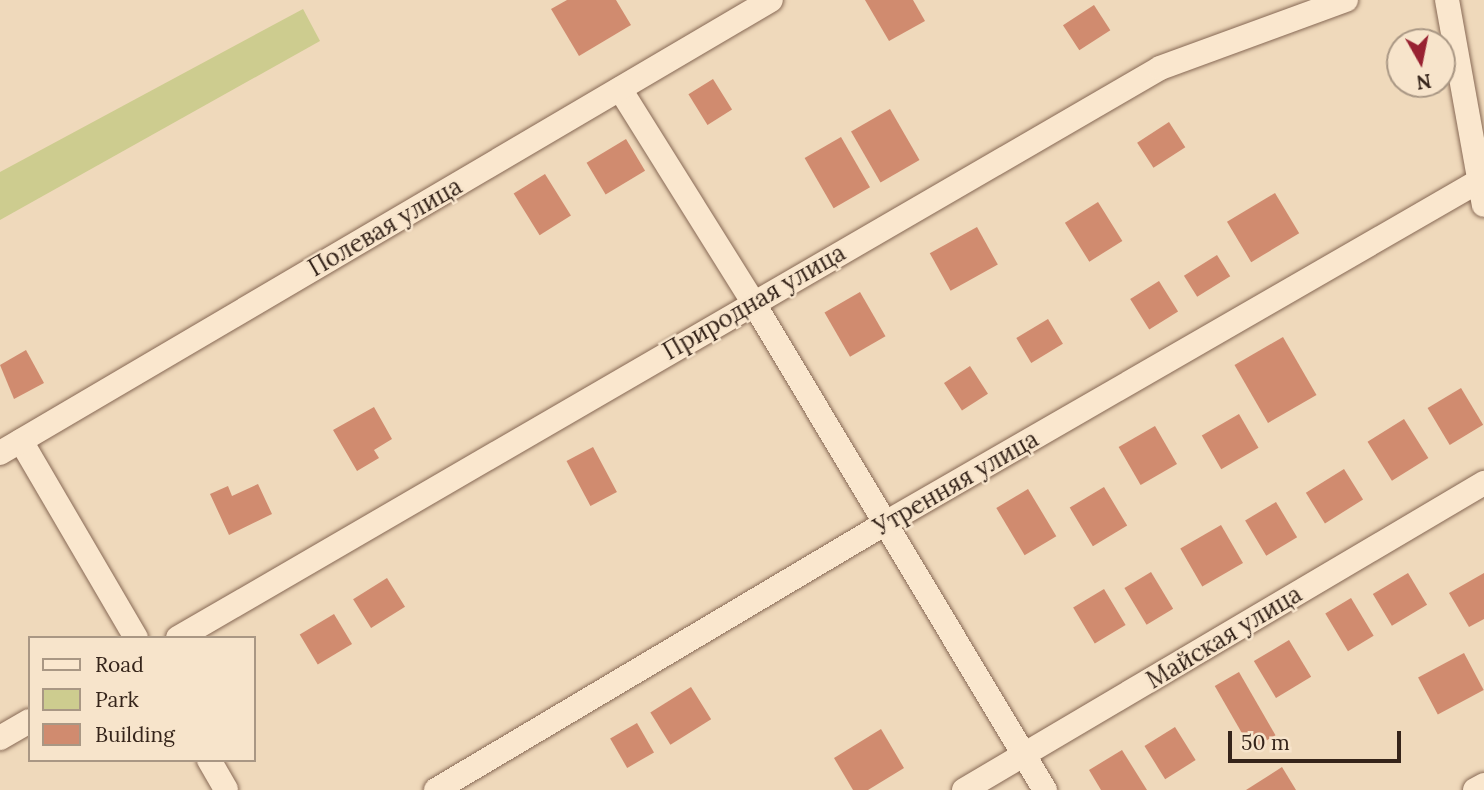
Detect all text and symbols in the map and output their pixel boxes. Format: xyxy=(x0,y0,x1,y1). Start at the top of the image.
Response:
north arrow xyxy=(1386,28,1456,98)
text: N xyxy=(1415,69,1433,95)
street label: Полевая улица xyxy=(303,171,467,283)
street label: Природная улица xyxy=(658,238,850,366)
street label: Утренняя улица xyxy=(869,424,1043,542)
street label: Майская улица xyxy=(1141,579,1307,695)
legend xyxy=(28,636,256,762)
text: Road xyxy=(95,651,144,678)
text: Park xyxy=(95,686,139,713)
scale bar xyxy=(1232,716,1405,760)
text: Building xyxy=(95,721,175,748)
text: 50 m xyxy=(1241,729,1290,756)

